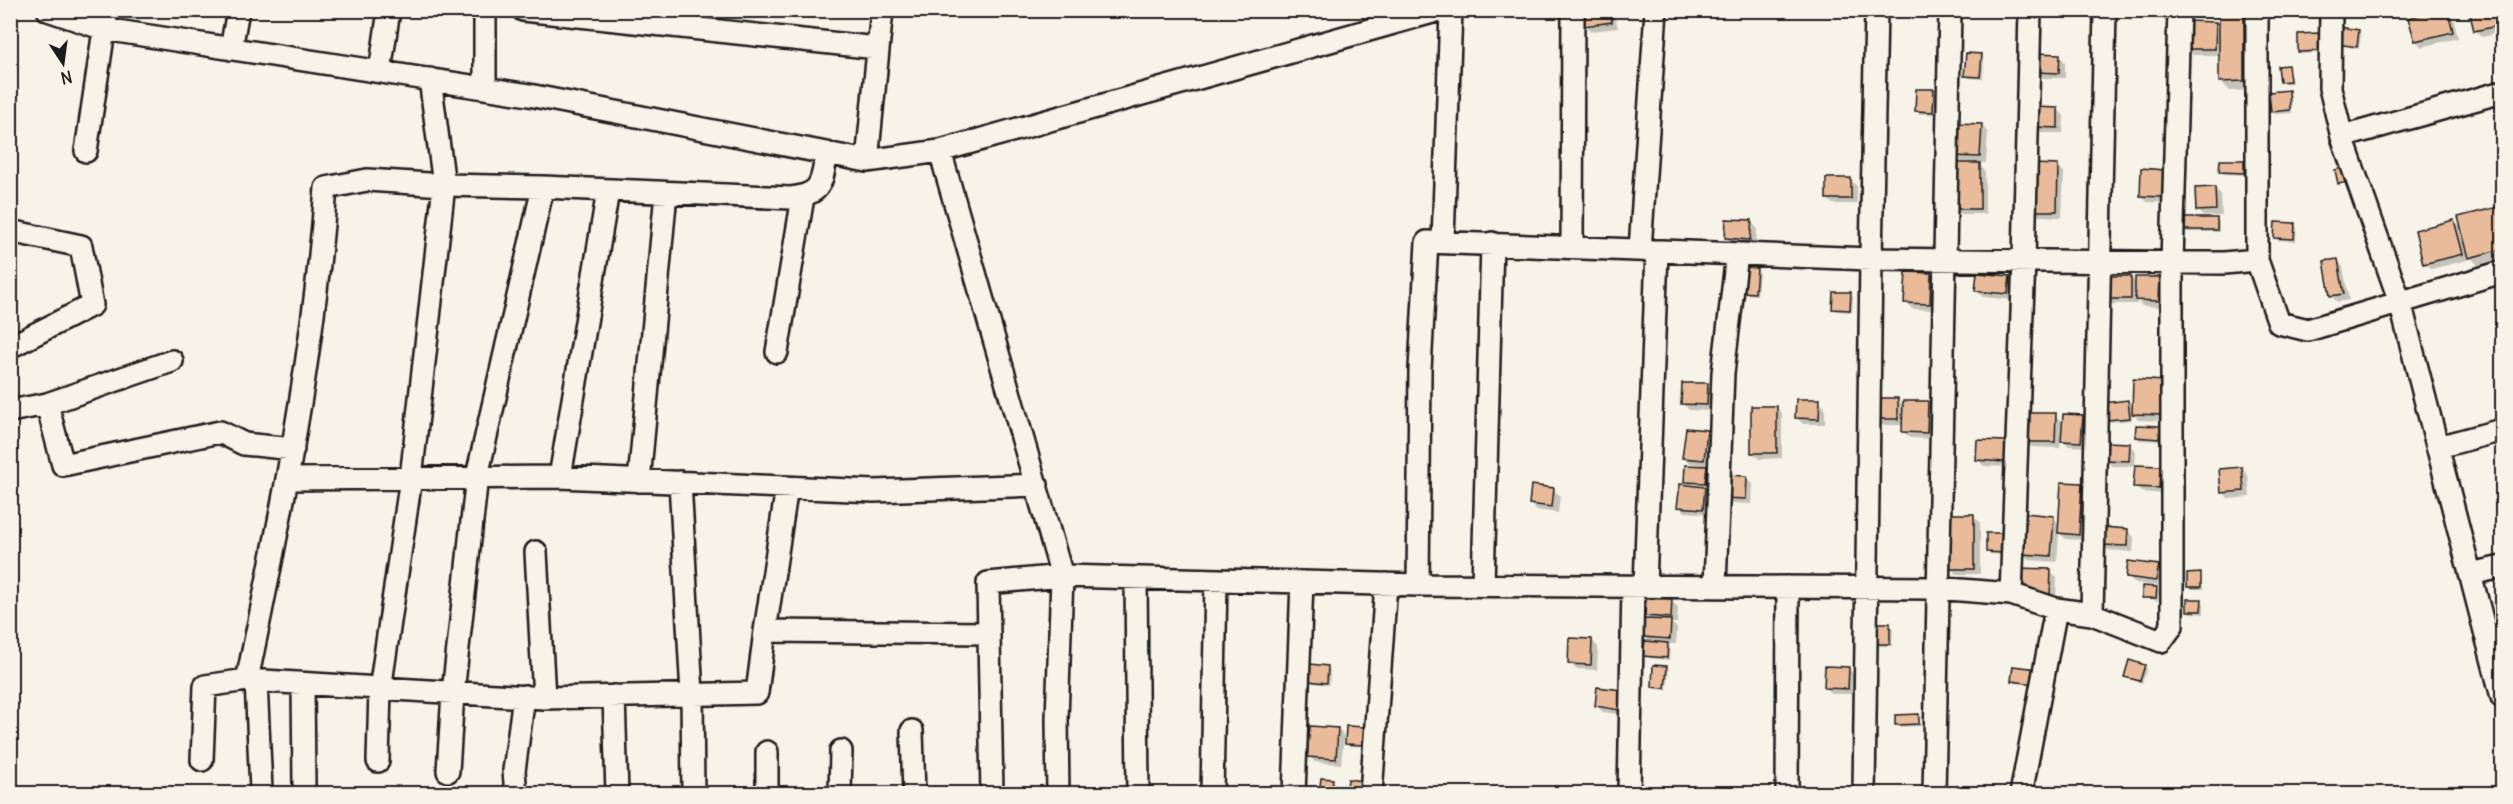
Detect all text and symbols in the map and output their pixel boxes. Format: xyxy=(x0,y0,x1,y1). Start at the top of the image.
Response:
north arrow xyxy=(33,33,93,93)
text: N xyxy=(59,67,74,89)

